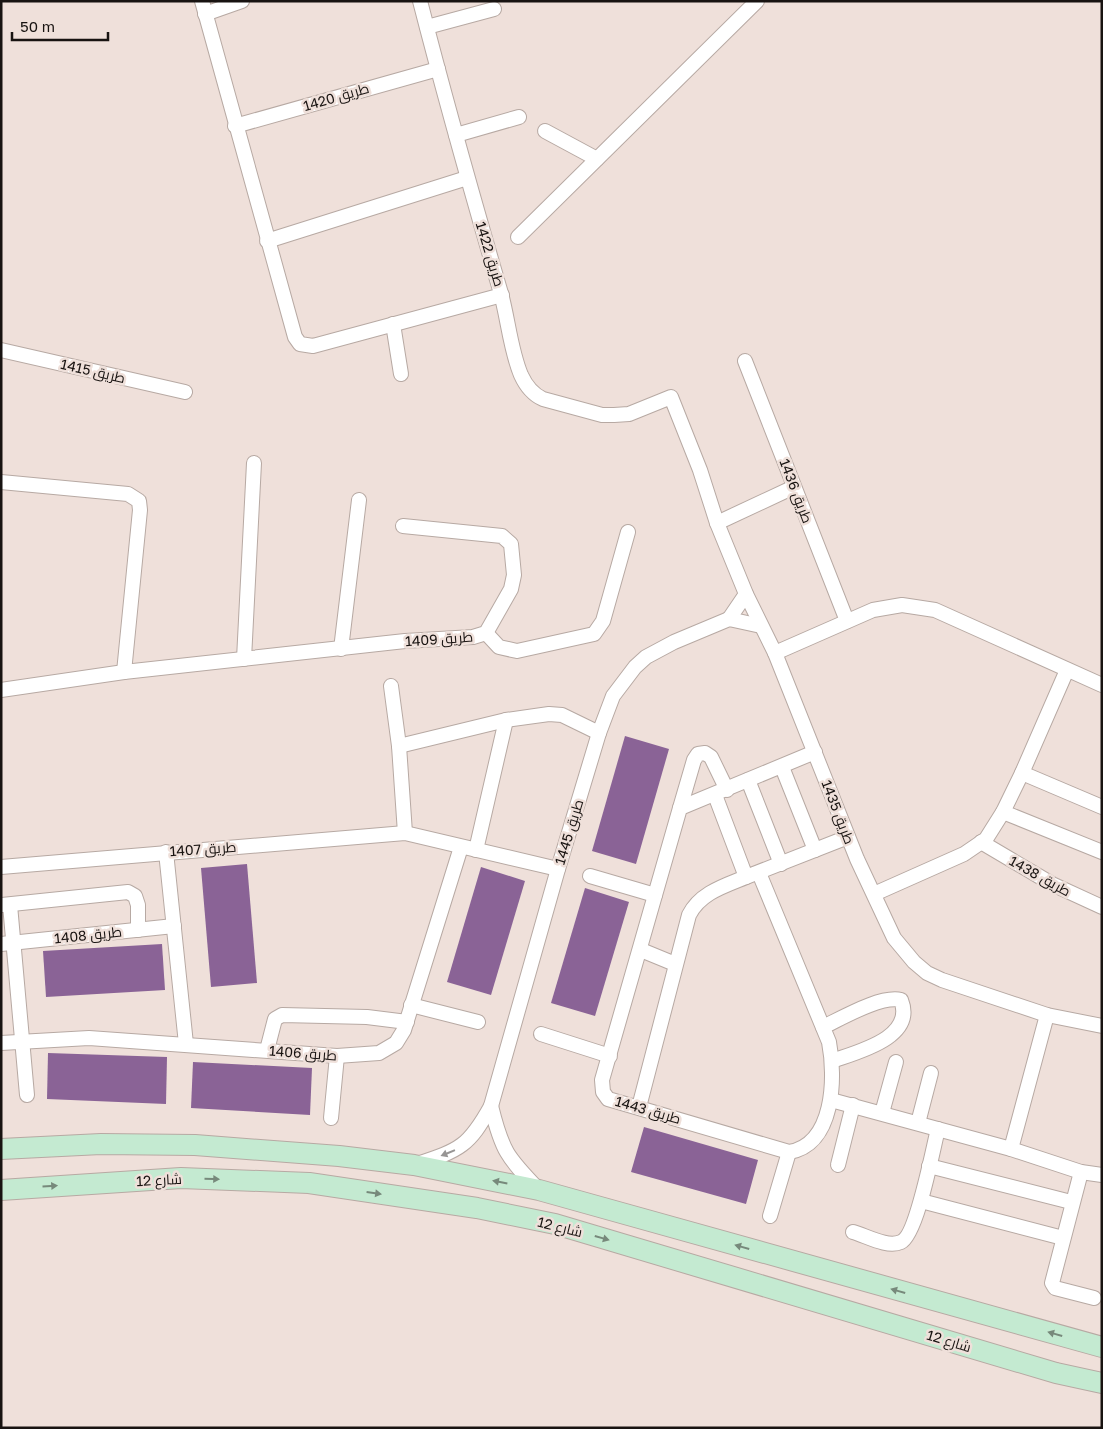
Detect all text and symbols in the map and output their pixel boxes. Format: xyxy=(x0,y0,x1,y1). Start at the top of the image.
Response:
scale bar xyxy=(12,10,109,42)
text: 50 m xyxy=(20,17,55,35)
street label: طريق 1420 xyxy=(301,79,371,115)
street label: طريق 1422 xyxy=(472,219,508,289)
street label: طريق 1415 xyxy=(59,355,127,387)
street label: طريق 1436 xyxy=(776,456,816,526)
street label: طريق 1409 xyxy=(404,628,474,650)
street label: طريق 1435 xyxy=(818,777,858,847)
street label: طريق 1445 xyxy=(551,797,587,867)
street label: طريق 1407 xyxy=(169,838,237,860)
street label: طريق 1438 xyxy=(1006,852,1074,900)
street label: طريق 1408 xyxy=(53,922,123,948)
street label: طريق 1406 xyxy=(268,1042,338,1064)
street label: طريق 1443 xyxy=(613,1092,683,1128)
one-way arrow xyxy=(441,1150,455,1158)
street label: شارع 12 xyxy=(136,1170,182,1190)
one-way arrow xyxy=(204,1176,220,1184)
one-way arrow xyxy=(492,1178,508,1186)
one-way arrow xyxy=(42,1181,58,1189)
one-way arrow xyxy=(366,1189,382,1197)
street label: شارع 12 xyxy=(536,1213,584,1241)
one-way arrow xyxy=(594,1234,609,1242)
one-way arrow xyxy=(734,1242,749,1250)
one-way arrow xyxy=(891,1286,906,1294)
street label: شارع 12 xyxy=(925,1326,973,1356)
one-way arrow xyxy=(1047,1330,1062,1338)

